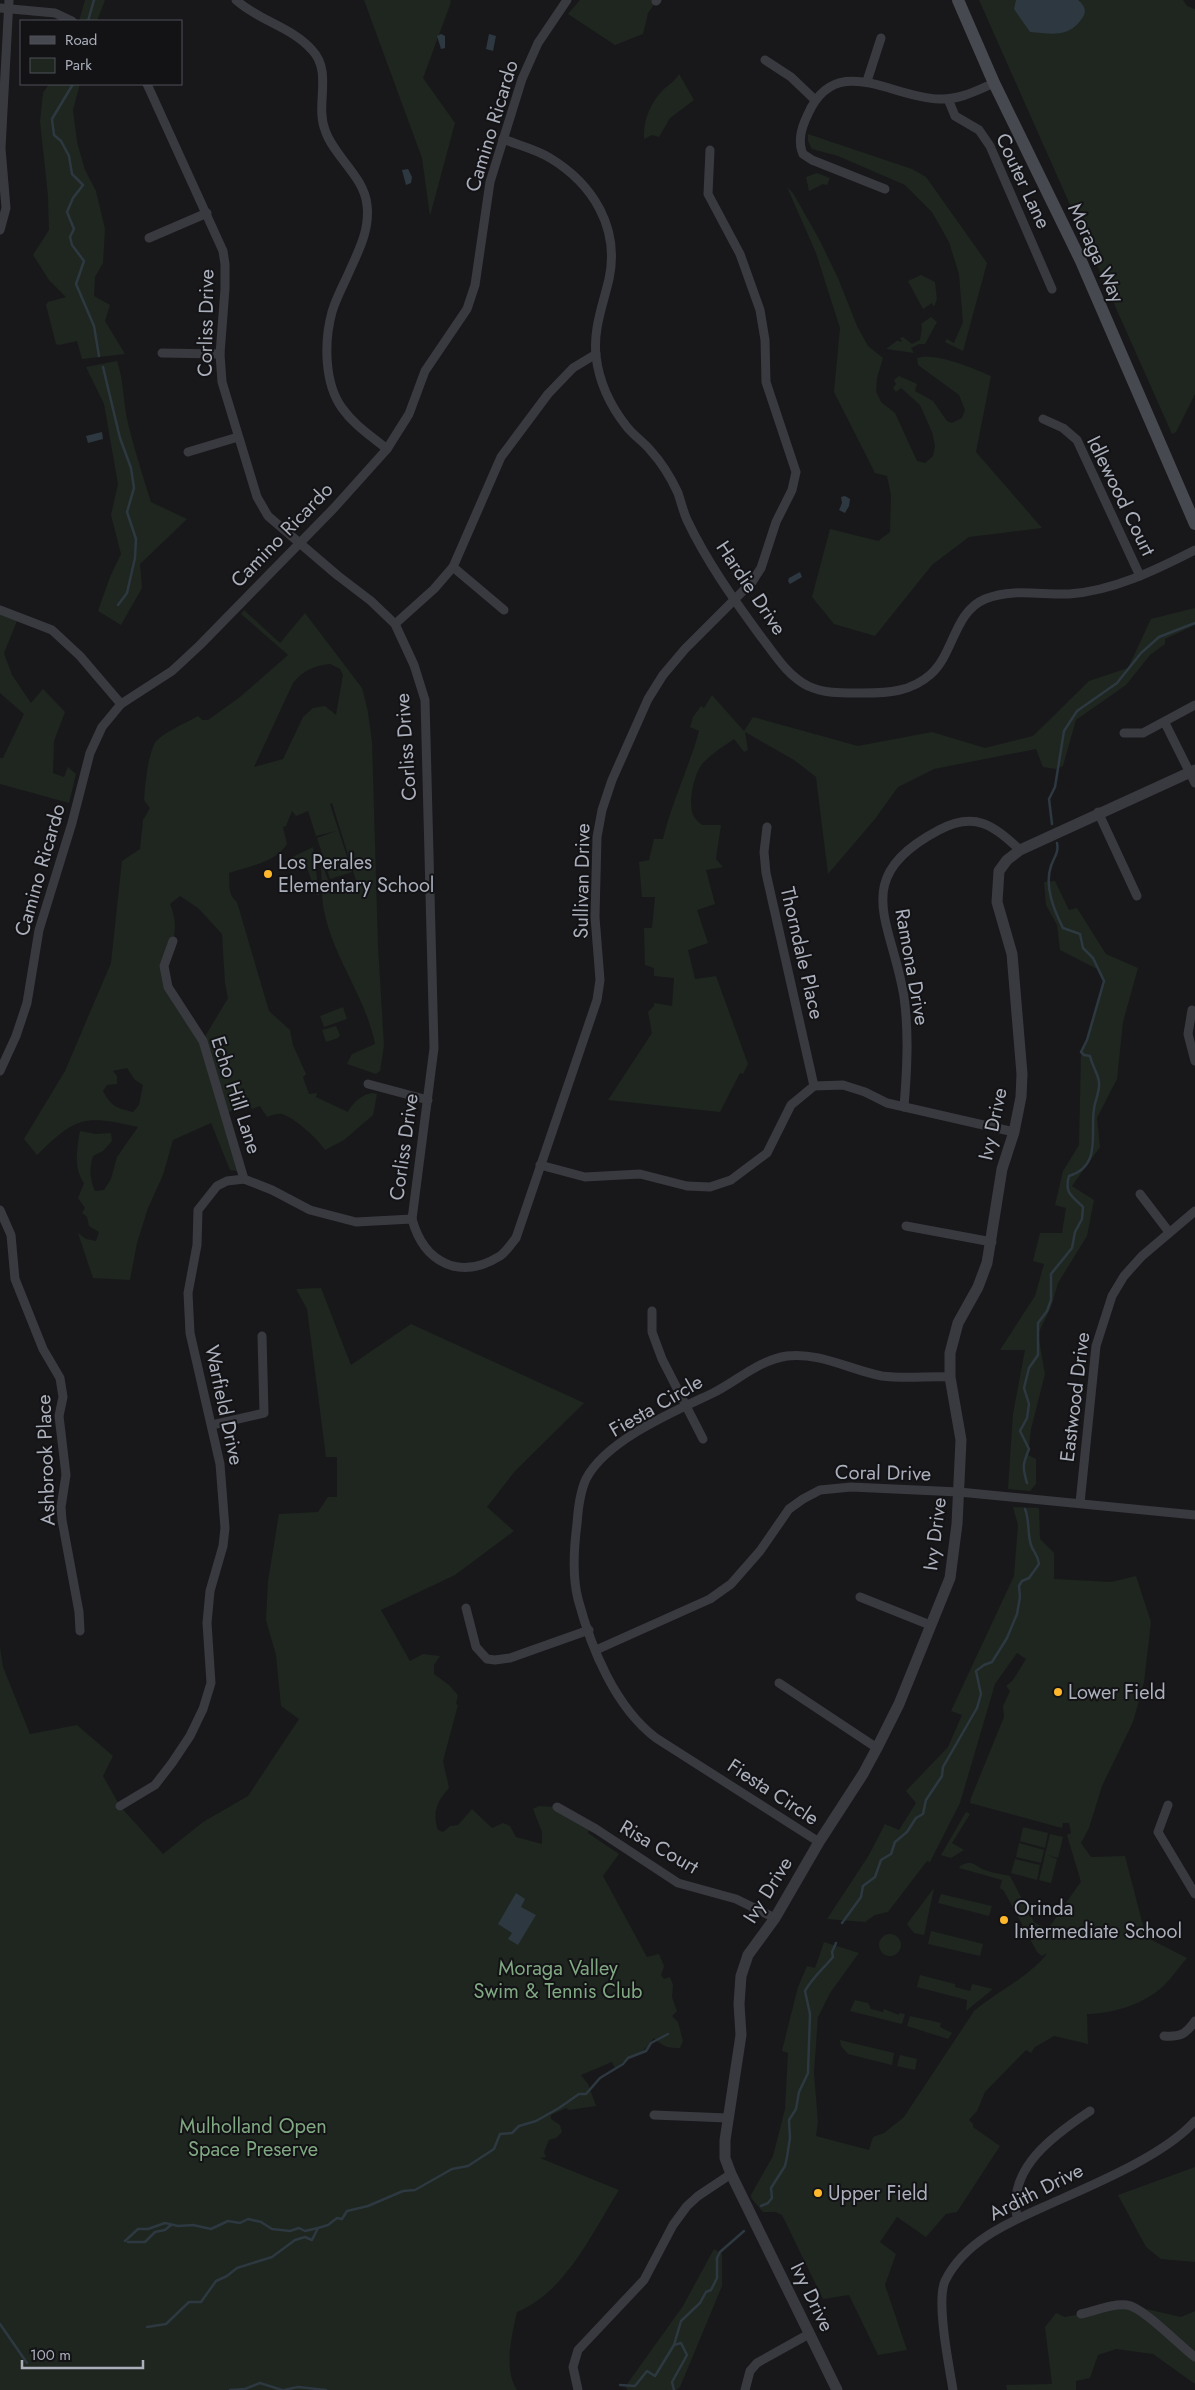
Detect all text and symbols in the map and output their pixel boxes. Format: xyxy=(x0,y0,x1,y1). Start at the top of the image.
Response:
legend xyxy=(20,20,182,85)
text: Road xyxy=(65,29,97,51)
text: Park xyxy=(65,54,92,76)
street label: Camino Ricardo xyxy=(458,57,526,195)
street label: Couter Lane xyxy=(988,128,1058,234)
street label: Moraga Way xyxy=(1060,198,1132,308)
street label: Corliss Drive xyxy=(191,269,221,377)
street label: Idlewood Court xyxy=(1079,431,1163,561)
street label: Camino Ricardo xyxy=(224,476,340,594)
street label: Hardie Drive xyxy=(709,535,793,641)
street label: Corliss Drive xyxy=(388,692,424,802)
street label: Camino Ricardo xyxy=(7,800,73,940)
street label: Sullivan Drive xyxy=(566,823,598,939)
place label: Los Perales Elementary School xyxy=(278,848,434,900)
marker: Los Perales Elementary School xyxy=(262,868,274,880)
street label: Thorndale Place xyxy=(773,884,831,1022)
street label: Ramona Drive xyxy=(887,906,937,1028)
street label: Echo Hill Lane xyxy=(203,1032,269,1158)
street label: Ivy Drive xyxy=(971,1085,1015,1163)
street label: Corliss Drive xyxy=(382,1092,426,1202)
street label: Eastwood Drive xyxy=(1053,1330,1097,1464)
street label: Warfield Drive xyxy=(197,1342,251,1468)
street label: Fiesta Circle xyxy=(604,1367,708,1445)
street label: Ashbrook Place xyxy=(29,1394,63,1526)
street label: Coral Drive xyxy=(835,1458,931,1488)
street label: Ivy Drive xyxy=(916,1496,954,1572)
place label: Lower Field xyxy=(1068,1678,1166,1707)
marker: Lower Field xyxy=(1052,1686,1064,1698)
street label: Fiesta Circle xyxy=(722,1752,824,1832)
street label: Risa Court xyxy=(614,1813,704,1881)
street label: Ivy Drive xyxy=(736,1851,800,1929)
place label: Orinda Intermediate School xyxy=(1014,1894,1182,1946)
marker: Orinda Intermediate School xyxy=(998,1914,1010,1926)
park label: Moraga Valley Swim & Tennis Club xyxy=(474,1954,642,2006)
park label: Mulholland Open Space Preserve xyxy=(179,2112,327,2164)
street label: Ardith Drive xyxy=(984,2156,1088,2228)
place label: Upper Field xyxy=(828,2179,928,2208)
marker: Upper Field xyxy=(812,2187,824,2199)
street label: Ivy Drive xyxy=(783,2258,841,2336)
scale bar xyxy=(22,2338,144,2370)
text: 100 m xyxy=(30,2344,71,2366)

